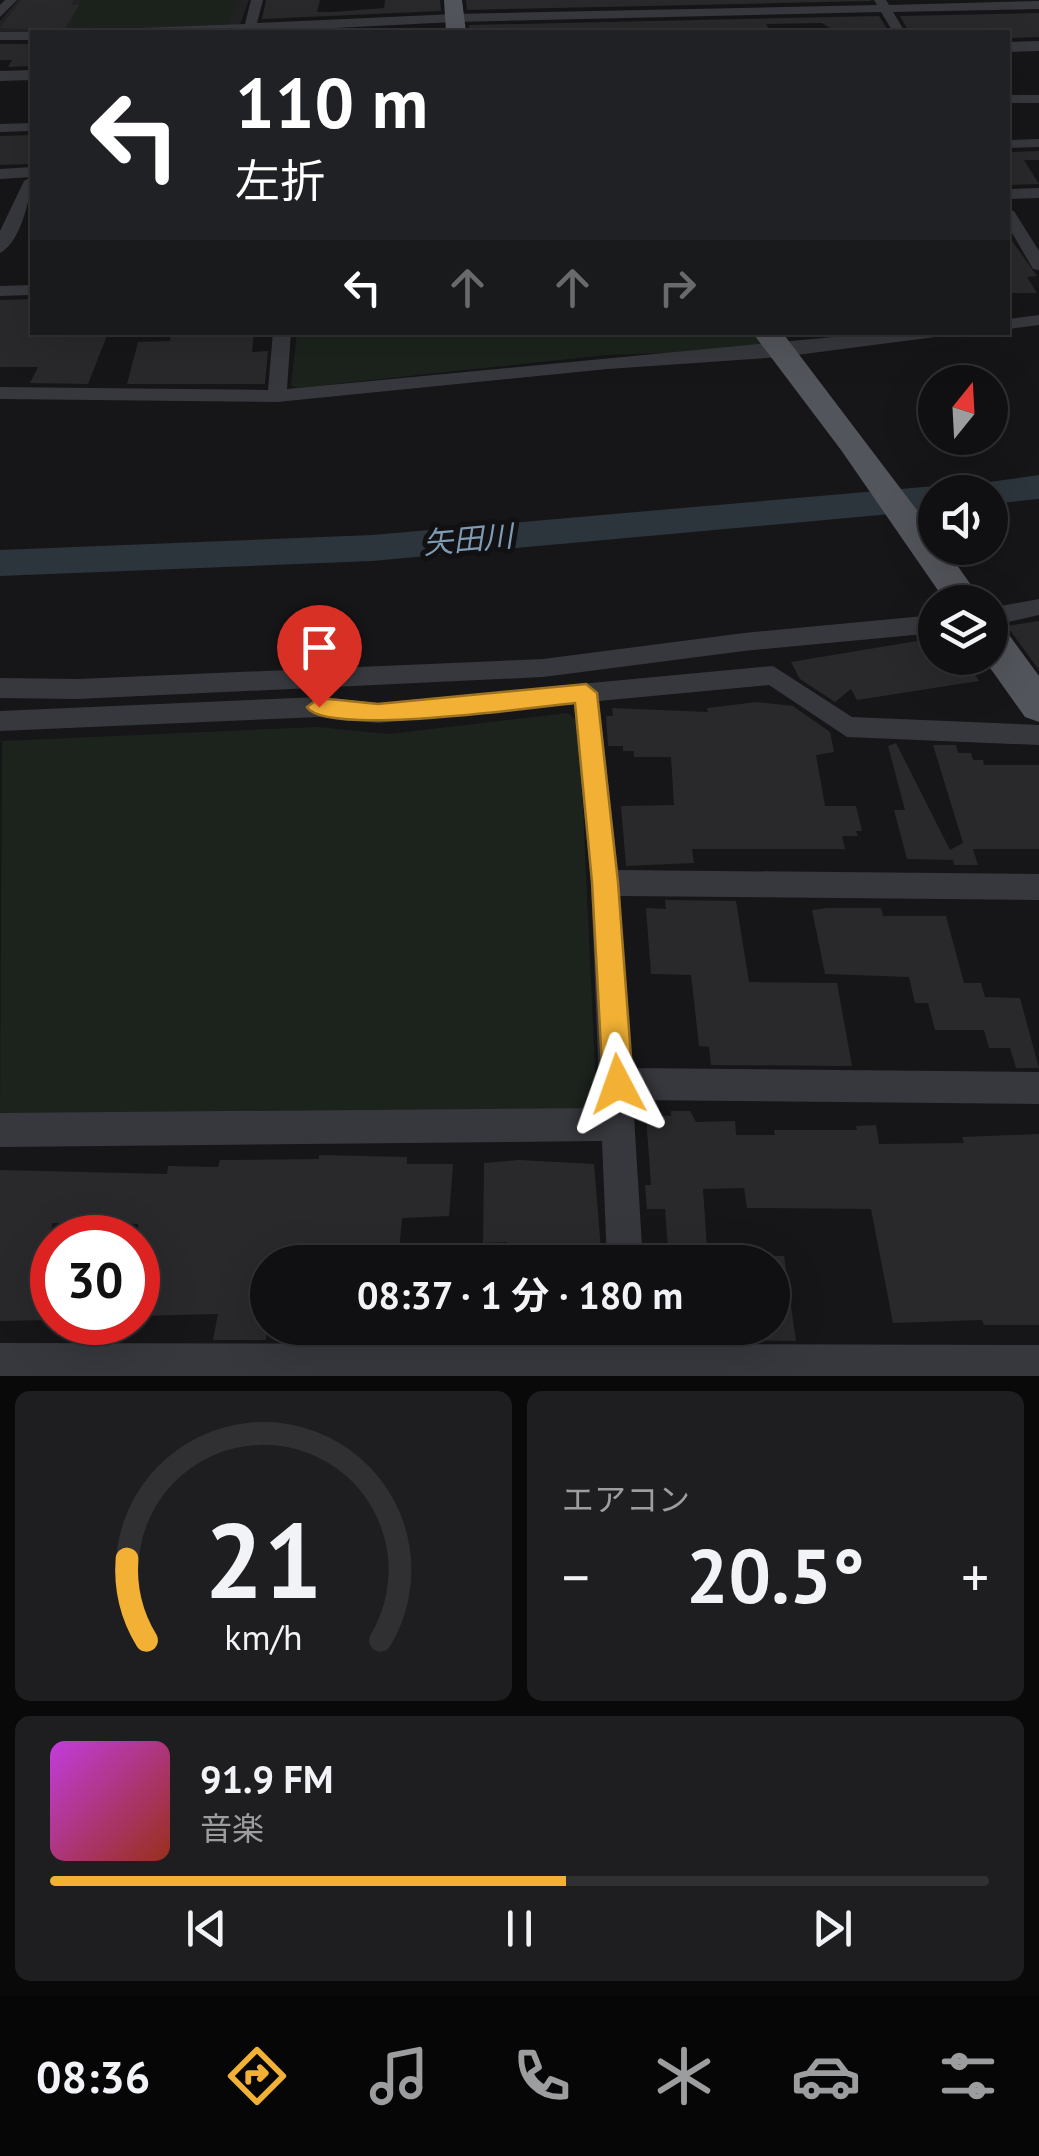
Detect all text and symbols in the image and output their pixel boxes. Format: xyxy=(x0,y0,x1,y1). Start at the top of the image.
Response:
text: 110 m xyxy=(235,57,428,147)
icon: left xyxy=(70,70,200,200)
text: 左折 xyxy=(235,151,325,209)
icon: left xyxy=(335,260,390,315)
icon: ahead xyxy=(440,260,495,315)
icon: ahead xyxy=(545,260,600,315)
icon: right xyxy=(650,260,705,315)
north arrow xyxy=(918,365,1008,455)
map controls xyxy=(918,365,1008,675)
button: sound xyxy=(918,475,1008,565)
water label: 矢田川 xyxy=(421,515,517,562)
button: layers xyxy=(918,585,1008,675)
pin xyxy=(277,605,362,708)
icon: arrive xyxy=(292,620,347,675)
position arrow xyxy=(566,1032,670,1136)
speed limit sign: 30 xyxy=(30,1215,160,1345)
text: 08:37 · 1 分 · 180 m xyxy=(357,1270,683,1319)
text: エアコン xyxy=(562,1478,690,1520)
text: 21 xyxy=(205,1492,322,1627)
text: 20.5° xyxy=(686,1527,865,1624)
text: − xyxy=(562,1541,590,1612)
text: + xyxy=(961,1541,989,1612)
text: km/h xyxy=(224,1614,303,1660)
text: 91.9 FM xyxy=(200,1754,333,1803)
text: 音楽 xyxy=(200,1807,264,1849)
icon: previous xyxy=(179,1901,234,1956)
icon: pause xyxy=(492,1901,547,1956)
icon: next xyxy=(805,1901,860,1956)
icon: directions xyxy=(222,2041,292,2111)
icon: music xyxy=(364,2041,434,2111)
icon: phone xyxy=(507,2041,577,2111)
icon: climate xyxy=(649,2041,719,2111)
icon: car xyxy=(791,2041,861,2111)
icon: filters xyxy=(933,2041,1003,2111)
text: 08:36 xyxy=(36,2047,150,2105)

